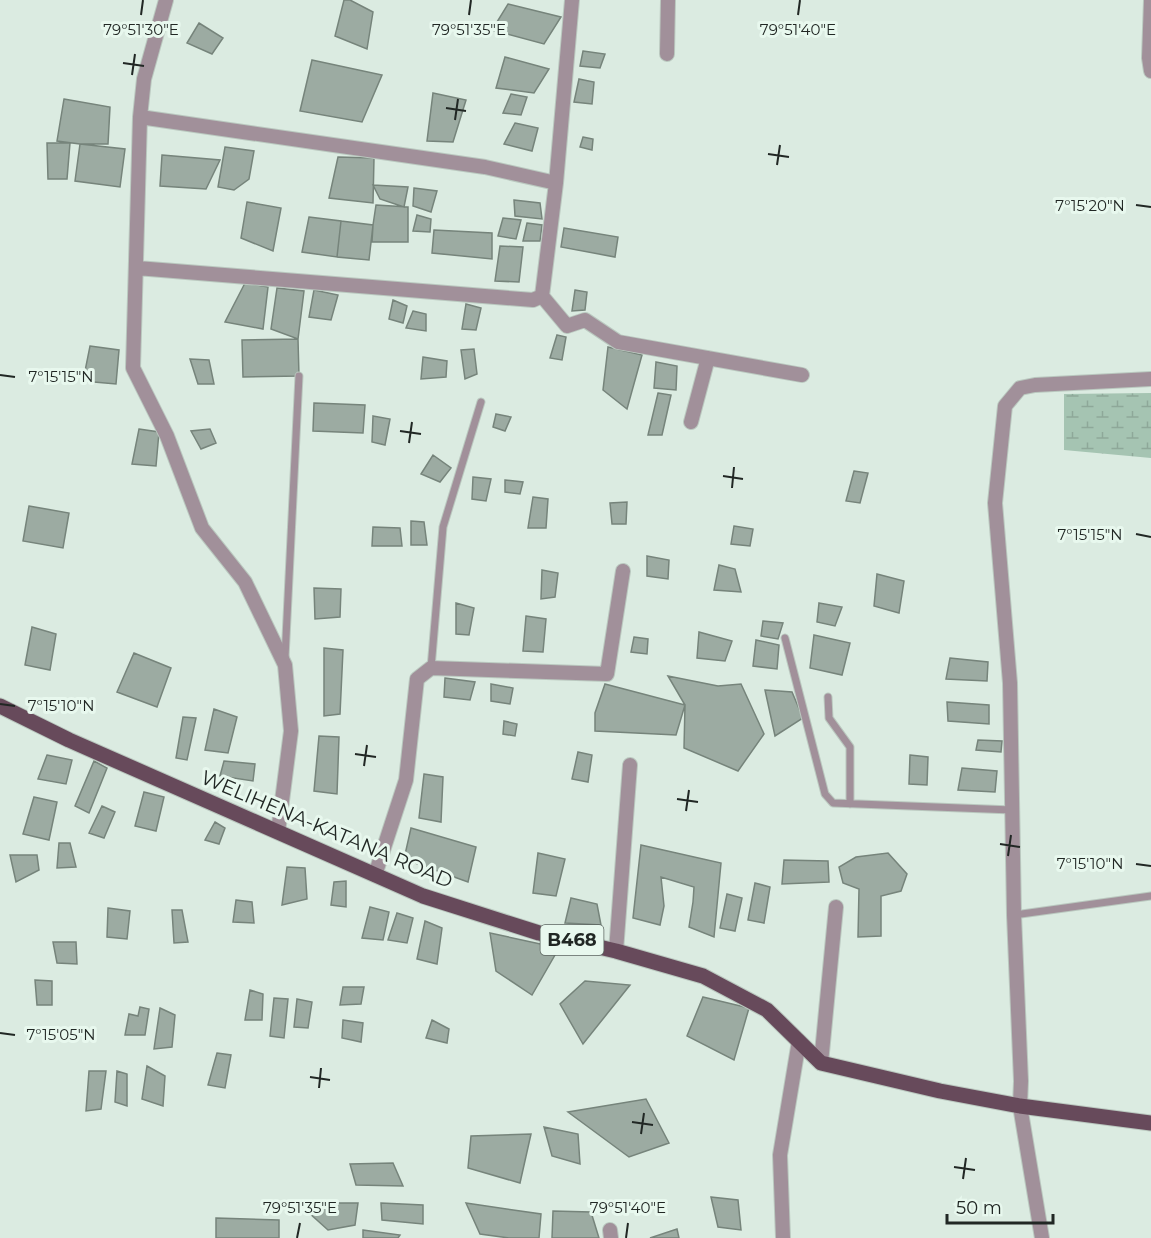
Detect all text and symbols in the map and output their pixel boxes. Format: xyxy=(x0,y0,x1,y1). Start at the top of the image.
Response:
text: 79°51'30"E xyxy=(103,20,179,39)
text: 79°51'35"E xyxy=(432,20,506,39)
text: 79°51'40"E xyxy=(760,20,836,39)
text: 7°15'20"N xyxy=(1055,196,1125,215)
text: 7°15'15"N xyxy=(28,367,94,386)
text: 7°15'15"N xyxy=(1057,525,1123,544)
text: 7°15'10"N xyxy=(28,696,94,715)
street label: WELIHENA-KATANA ROAD xyxy=(198,765,456,893)
text: 7°15'10"N xyxy=(1057,854,1123,873)
road number: B468 xyxy=(540,925,604,955)
text: 7°15'05"N xyxy=(26,1025,96,1044)
scale bar xyxy=(947,1187,1054,1225)
text: 50 m xyxy=(956,1197,1002,1219)
text: 79°51'35"E xyxy=(263,1198,337,1217)
text: 79°51'40"E xyxy=(590,1198,666,1217)

